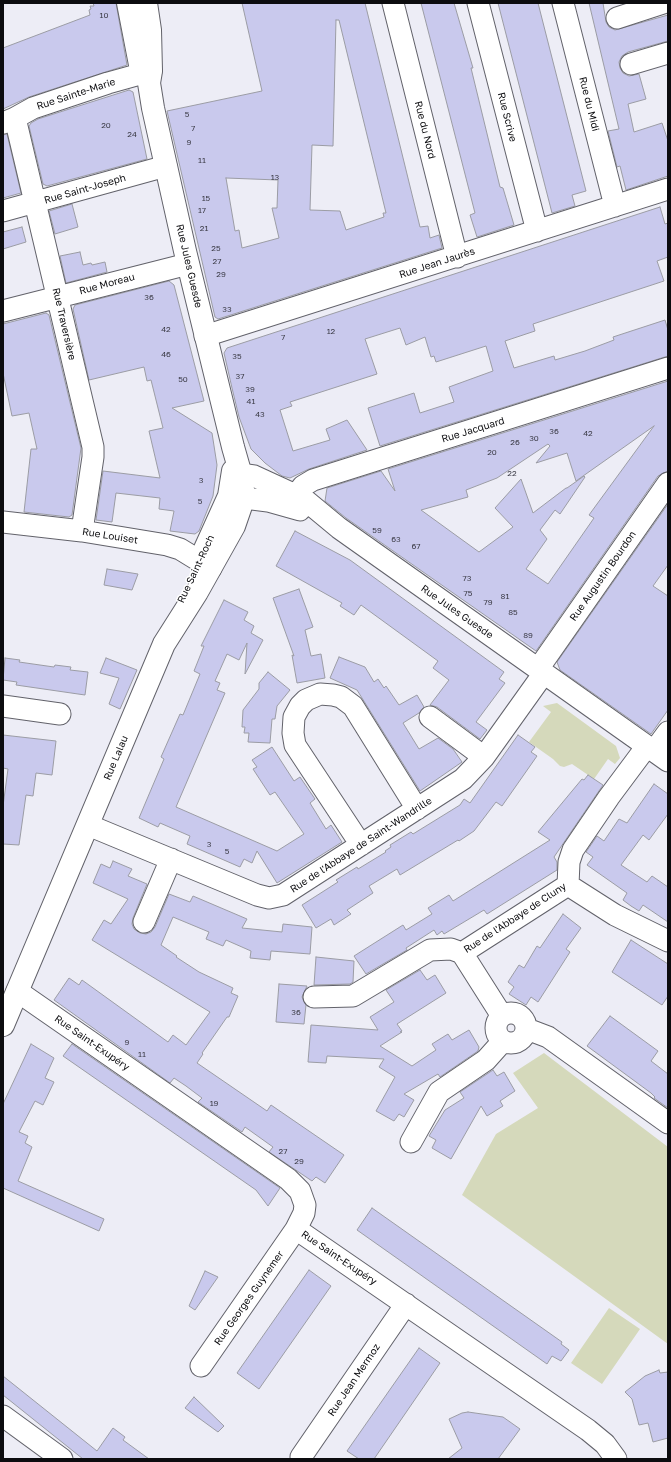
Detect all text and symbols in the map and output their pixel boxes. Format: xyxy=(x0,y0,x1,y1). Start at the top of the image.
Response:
house number: 10 xyxy=(100,10,108,20)
street label: Rue du Midi xyxy=(576,75,602,133)
street label: Rue Sainte-Marie xyxy=(35,76,117,112)
street label: Rue Scrive xyxy=(495,91,519,143)
street label: Rue du Nord xyxy=(412,100,438,160)
house number: 5 xyxy=(185,109,189,119)
house number: 20 xyxy=(101,120,111,130)
house number: 7 xyxy=(191,123,195,133)
house number: 24 xyxy=(127,129,137,139)
house number: 9 xyxy=(187,137,191,147)
house number: 11 xyxy=(198,155,206,165)
street label: Rue Saint-Joseph xyxy=(43,172,127,206)
house number: 13 xyxy=(271,172,279,182)
house number: 15 xyxy=(202,193,210,203)
house number: 17 xyxy=(198,205,206,215)
street label: Rue Jules Guesde xyxy=(174,223,204,309)
house number: 21 xyxy=(200,223,208,233)
house number: 25 xyxy=(211,243,221,253)
street label: Rue Jean Jaurès xyxy=(398,245,476,281)
house number: 27 xyxy=(213,256,221,266)
house number: 29 xyxy=(216,269,226,279)
street label: Rue Moreau xyxy=(78,271,136,297)
street label: Rue Traversière xyxy=(50,287,78,361)
house number: 36 xyxy=(144,292,154,302)
house number: 33 xyxy=(222,304,232,314)
house number: 42 xyxy=(161,324,171,334)
house number: 12 xyxy=(327,326,335,336)
house number: 7 xyxy=(281,332,285,342)
house number: 46 xyxy=(161,349,171,359)
house number: 35 xyxy=(232,351,242,361)
house number: 37 xyxy=(236,371,244,381)
house number: 50 xyxy=(178,374,188,384)
house number: 39 xyxy=(245,384,255,394)
house number: 41 xyxy=(247,396,255,406)
house number: 43 xyxy=(255,409,265,419)
street label: Rue Jacquard xyxy=(440,415,506,445)
house number: 36 xyxy=(549,426,559,436)
house number: 42 xyxy=(583,428,593,438)
house number: 30 xyxy=(529,433,539,443)
house number: 26 xyxy=(510,437,520,447)
house number: 20 xyxy=(487,447,497,457)
house number: 22 xyxy=(507,468,517,478)
house number: 3 xyxy=(199,475,203,485)
house number: 5 xyxy=(198,496,202,506)
house number: 59 xyxy=(372,525,382,535)
street label: Rue Louiset xyxy=(81,526,139,546)
street label: Rue Augustin Bourdon xyxy=(567,529,639,623)
street label: Rue Saint-Roch xyxy=(175,533,217,605)
house number: 63 xyxy=(391,534,401,544)
house number: 67 xyxy=(411,541,421,551)
house number: 73 xyxy=(463,573,471,583)
street label: Rue Jules Guesde xyxy=(419,583,495,641)
house number: 75 xyxy=(464,588,472,598)
house number: 81 xyxy=(501,591,509,601)
house number: 79 xyxy=(483,597,493,607)
house number: 85 xyxy=(508,607,518,617)
house number: 89 xyxy=(523,630,533,640)
street label: Rue Lalau xyxy=(101,734,131,782)
street label: Rue de l'Abbaye de Saint-Wandrille xyxy=(288,795,434,895)
house number: 3 xyxy=(207,839,211,849)
house number: 5 xyxy=(225,846,229,856)
street label: Rue de l'Abbaye de Cluny xyxy=(461,880,569,956)
house number: 36 xyxy=(291,1007,301,1017)
street label: Rue Saint-Exupéry xyxy=(52,1013,132,1073)
house number: 9 xyxy=(125,1037,129,1047)
house number: 11 xyxy=(138,1049,146,1059)
house number: 19 xyxy=(210,1098,218,1108)
house number: 27 xyxy=(279,1146,287,1156)
house number: 29 xyxy=(294,1156,304,1166)
street label: Rue Saint-Exupéry xyxy=(299,1228,379,1288)
street label: Rue Georges Guynemer xyxy=(212,1248,286,1348)
street label: Rue Jean Mermoz xyxy=(325,1341,383,1419)

